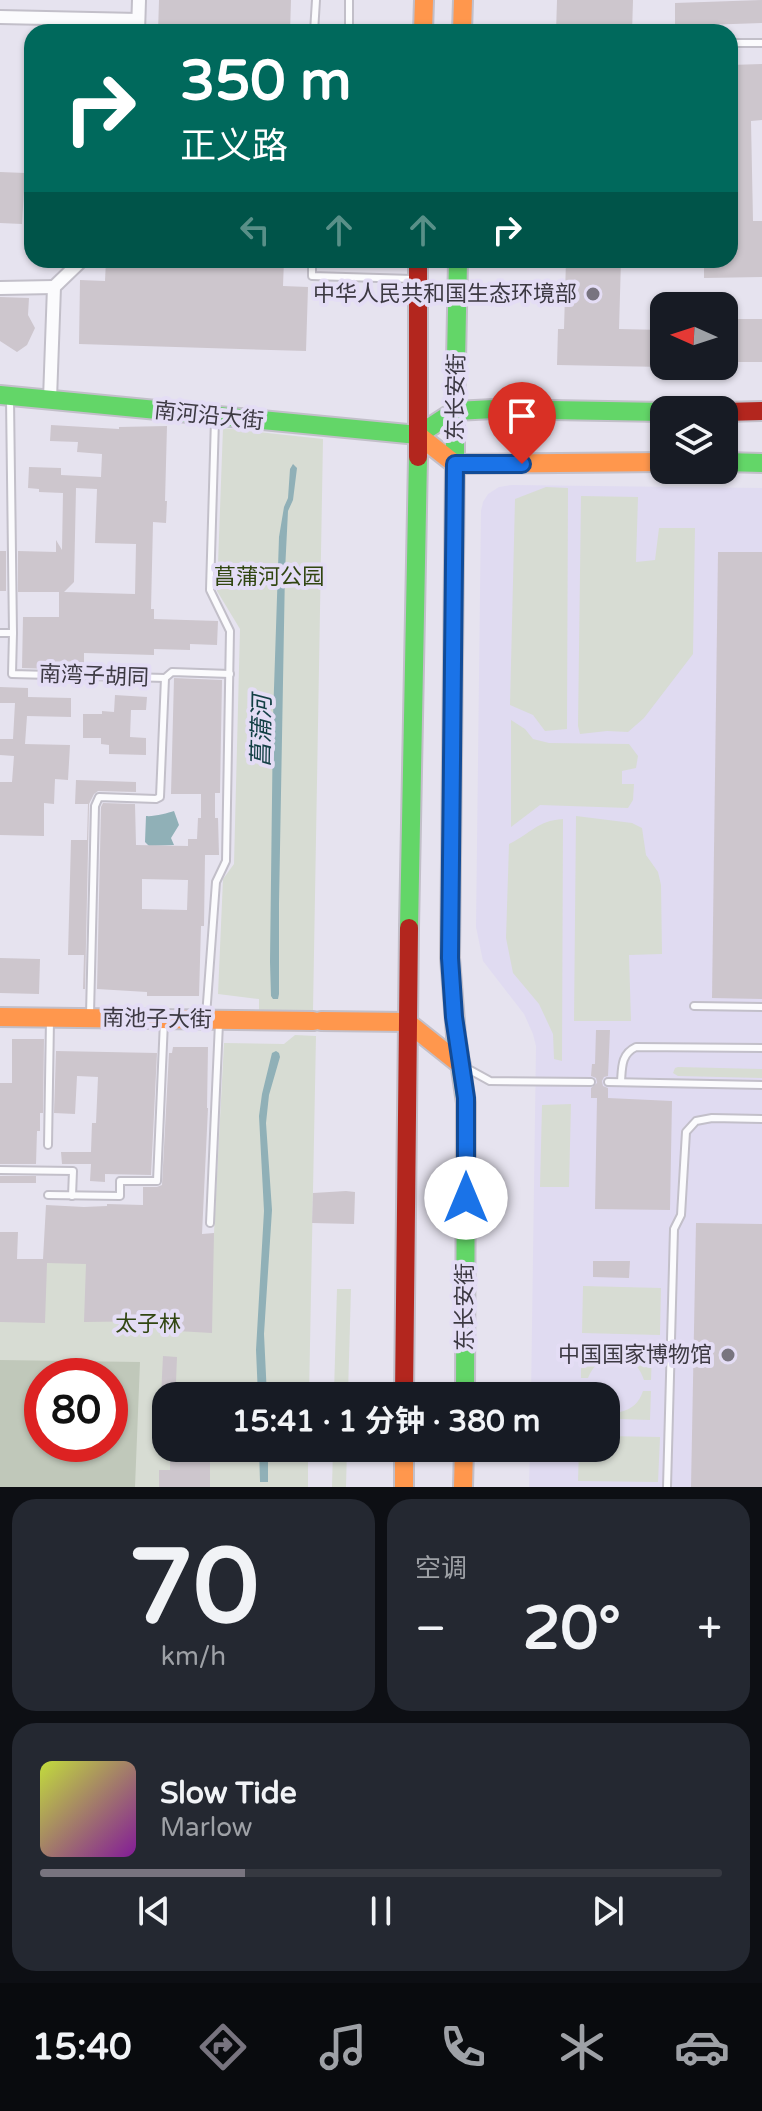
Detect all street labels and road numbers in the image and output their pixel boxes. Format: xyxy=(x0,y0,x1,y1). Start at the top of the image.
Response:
street label: 东长安街 xyxy=(442,353,470,441)
street label: 南河沿大街 xyxy=(153,397,265,435)
street label: 南湾子胡同 xyxy=(39,661,149,691)
street label: 南池子大街 xyxy=(102,1005,212,1033)
street label: 东长安街 xyxy=(452,1263,478,1351)

